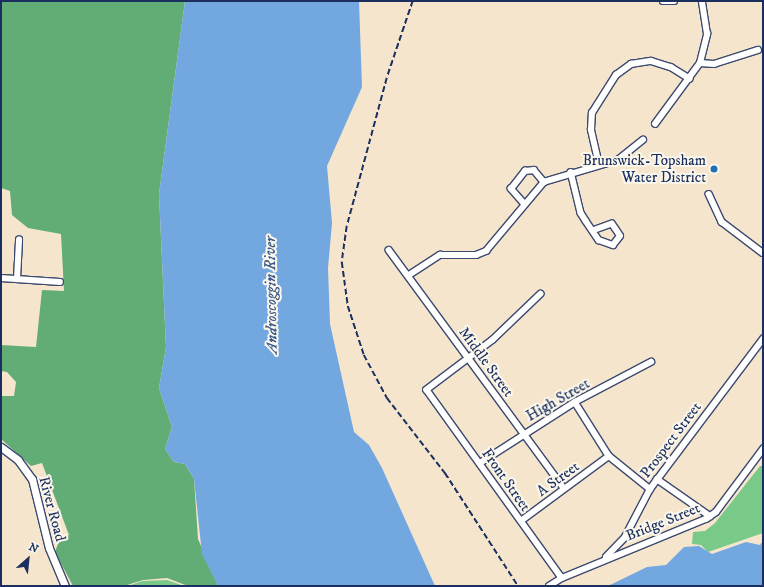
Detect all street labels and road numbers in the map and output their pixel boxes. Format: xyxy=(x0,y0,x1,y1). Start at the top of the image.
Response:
street label: Middle Street xyxy=(455,324,517,400)
street label: High Street xyxy=(523,375,593,425)
street label: Prospect Street xyxy=(637,399,705,481)
street label: Front Street xyxy=(478,445,534,515)
street label: A Street xyxy=(533,458,583,500)
street label: River Road xyxy=(35,475,69,543)
street label: Bridge Street xyxy=(623,499,703,545)

